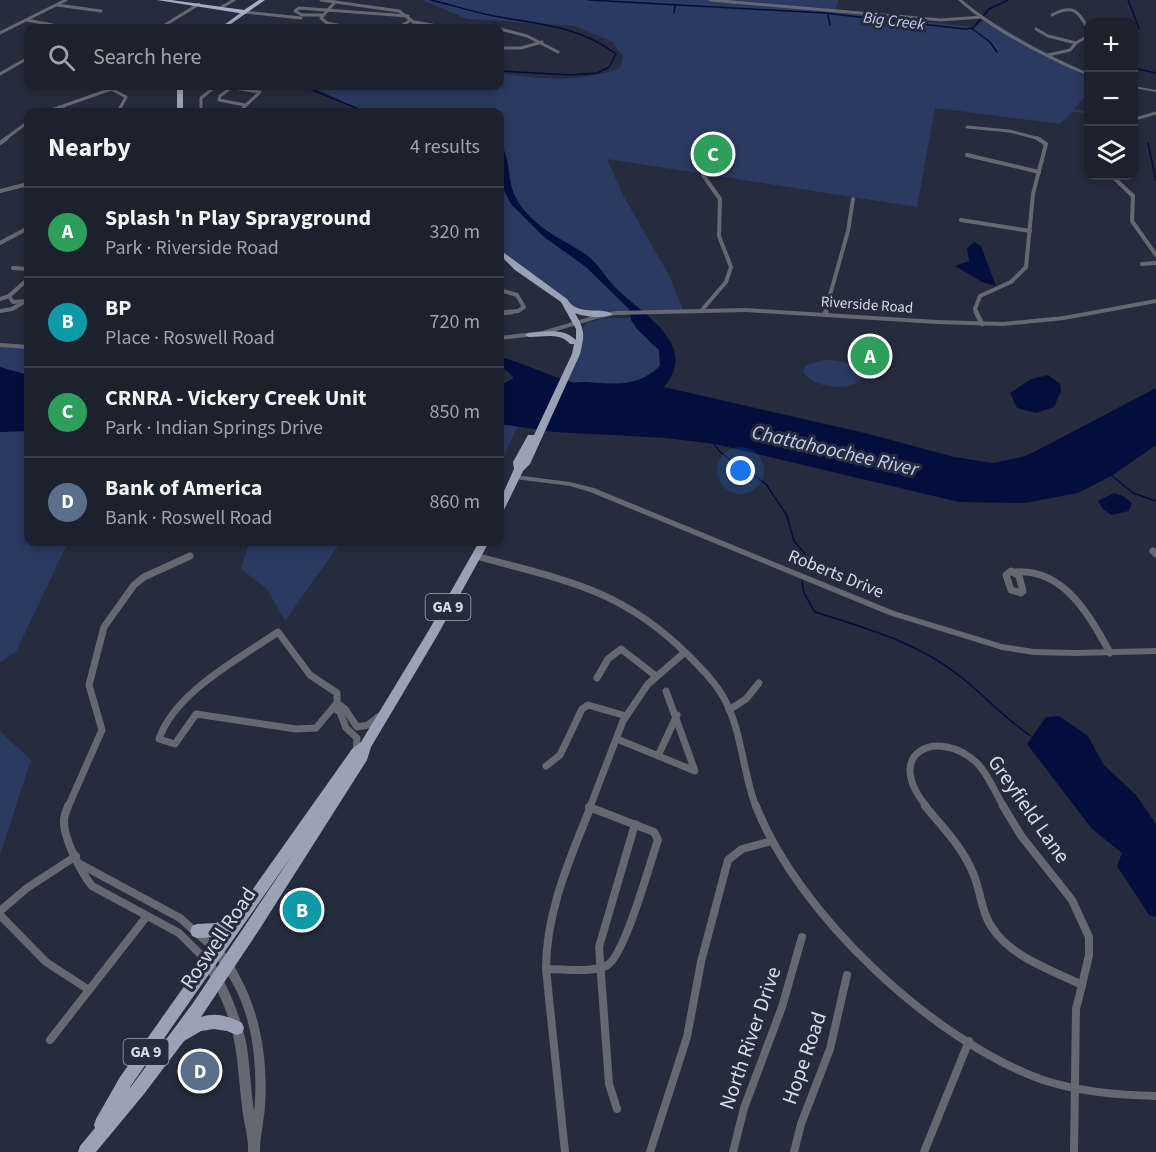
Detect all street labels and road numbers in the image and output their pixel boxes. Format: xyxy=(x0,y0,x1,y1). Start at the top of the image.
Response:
street label: Riverside Road xyxy=(820,291,914,319)
street label: Roberts Drive xyxy=(784,543,888,605)
road number: GA 9 xyxy=(426,594,470,620)
street label: Greyfield Lane xyxy=(981,749,1077,869)
street label: Roswell Road xyxy=(173,881,263,995)
street label: North River Drive xyxy=(712,963,788,1113)
street label: Hope Road xyxy=(774,1008,834,1108)
road number: GA 9 xyxy=(124,1039,168,1065)

